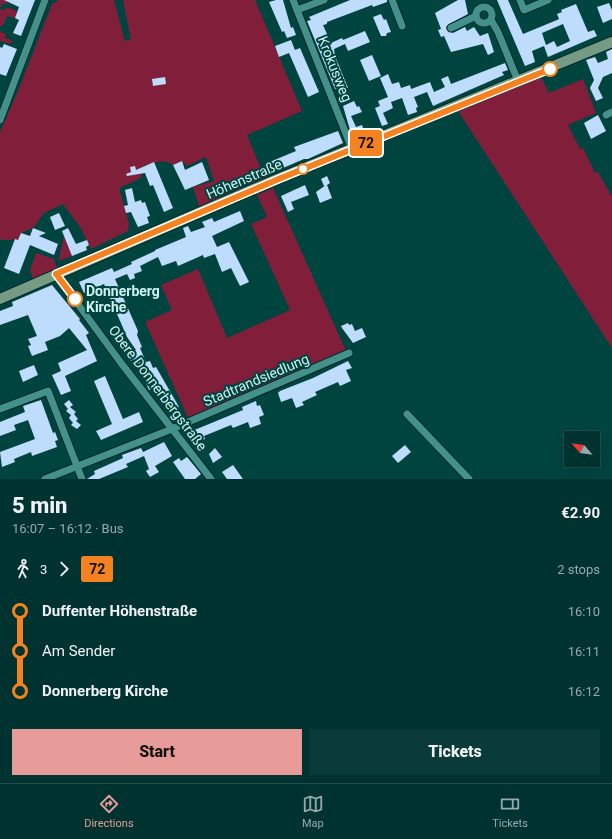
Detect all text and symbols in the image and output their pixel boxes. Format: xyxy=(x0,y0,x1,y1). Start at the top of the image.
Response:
street label: Krokusweg xyxy=(315,34,355,104)
unlabelled marker xyxy=(542,61,558,77)
line badge: 72 xyxy=(348,130,384,156)
text: 72 xyxy=(358,135,374,151)
street label: Höhenstraße xyxy=(204,156,284,202)
unlabelled marker xyxy=(297,163,309,175)
place label: Donnerberg Kirche xyxy=(86,283,160,315)
marker: Donnerberg Kirche xyxy=(67,291,83,307)
street label: Obere Donnerbergstraße xyxy=(106,322,210,454)
street label: Stadtrandsiedlung xyxy=(201,350,311,410)
north arrow xyxy=(564,431,600,467)
map controls xyxy=(564,431,600,467)
text: 5 min xyxy=(12,493,67,518)
text: €2.90 xyxy=(561,504,600,522)
text: 16:07 – 16:12 · Bus xyxy=(12,521,124,536)
icon: walk xyxy=(12,558,34,580)
icon: forward xyxy=(53,558,75,580)
text: 72 xyxy=(89,561,105,577)
text: 3 xyxy=(40,562,47,577)
text: 2 stops xyxy=(557,562,600,577)
text: Duffenter Höhenstraße xyxy=(42,602,197,620)
text: 16:10 xyxy=(568,604,600,619)
text: Am Sender xyxy=(42,642,115,660)
text: 16:11 xyxy=(568,644,600,659)
text: Donnerberg Kirche xyxy=(42,682,168,700)
text: 16:12 xyxy=(568,684,600,699)
button: Start xyxy=(12,729,302,775)
button: Tickets xyxy=(310,729,600,775)
tab: Directions xyxy=(84,793,134,830)
tab: Map xyxy=(302,793,324,830)
tab: Tickets xyxy=(492,793,528,830)

